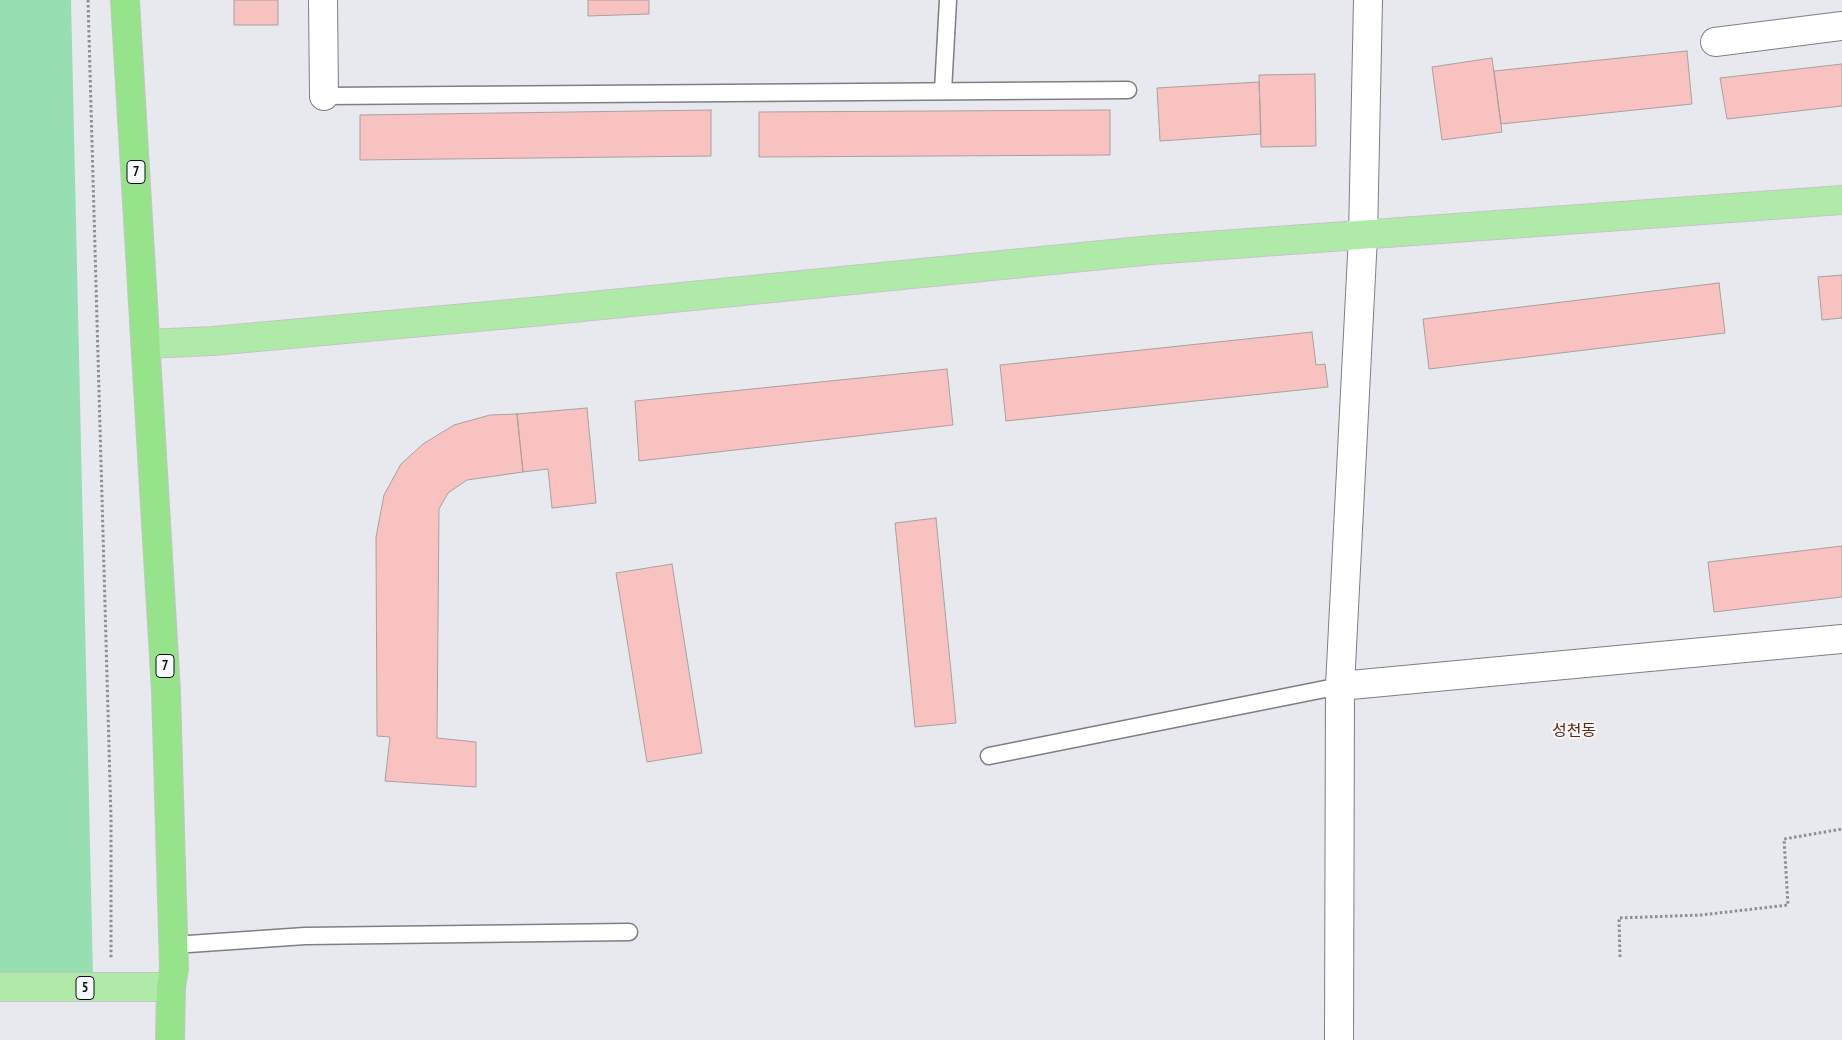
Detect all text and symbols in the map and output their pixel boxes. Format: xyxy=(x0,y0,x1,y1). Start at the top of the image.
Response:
road number: 7 xyxy=(127,160,145,183)
road number: 7 xyxy=(156,654,174,678)
district label: 성천동 xyxy=(1552,721,1596,741)
road number: 5 xyxy=(76,976,94,1000)

